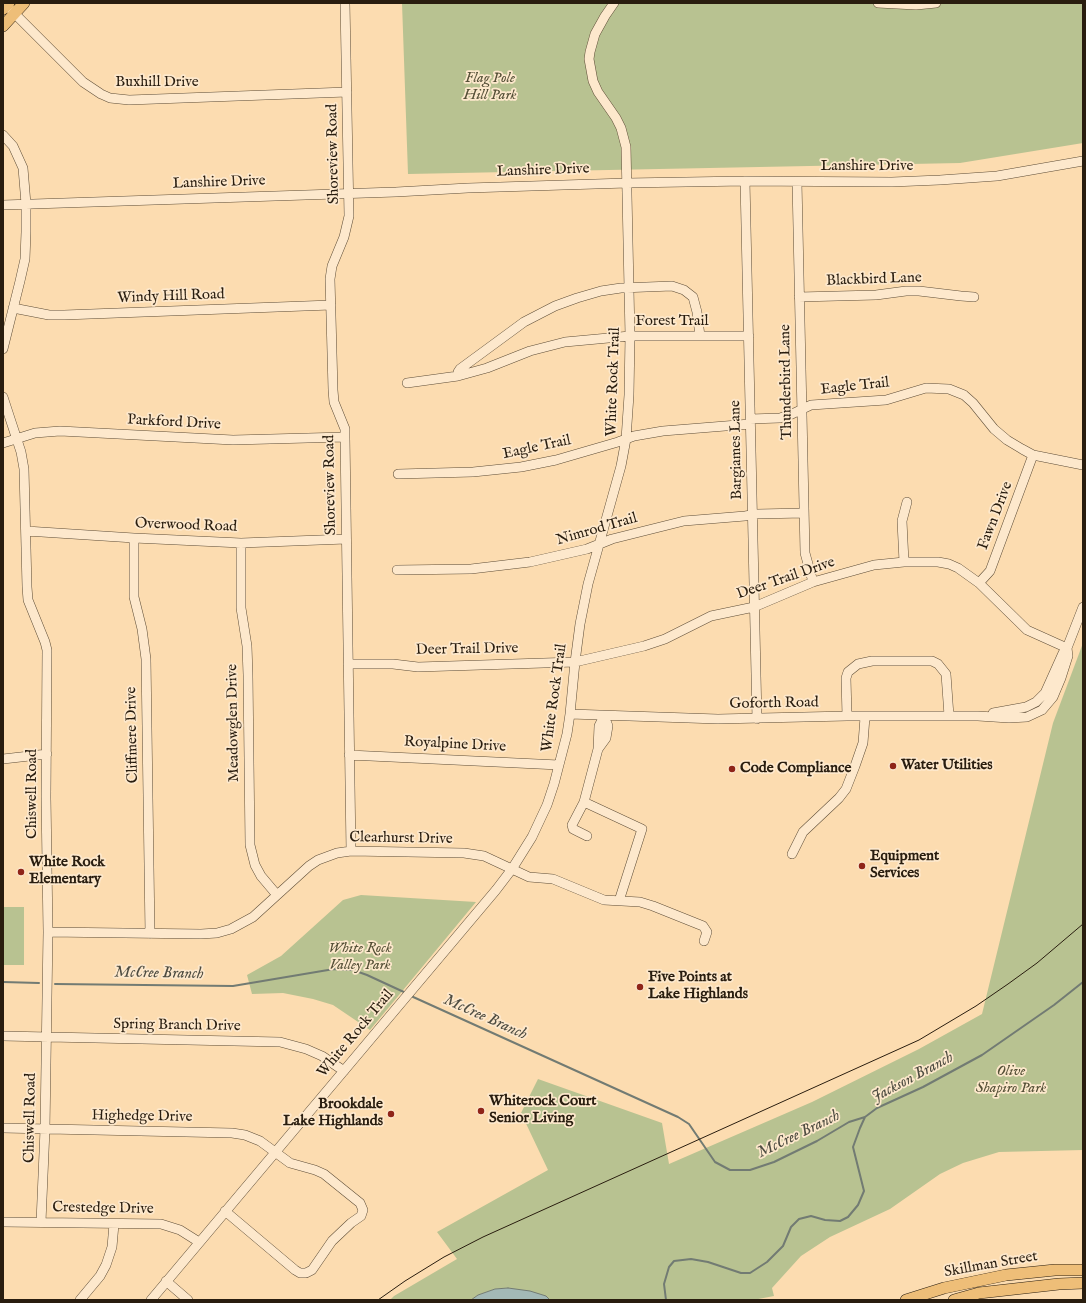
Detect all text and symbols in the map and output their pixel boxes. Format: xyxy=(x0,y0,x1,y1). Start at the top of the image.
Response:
park label: Flag Pole Hill Park xyxy=(463,70,517,105)
street label: Buxhill Drive xyxy=(115,74,199,92)
street label: Shoreview Road xyxy=(324,104,344,204)
street label: Lanshire Drive xyxy=(820,158,914,176)
street label: Lanshire Drive xyxy=(496,160,590,182)
street label: Lanshire Drive xyxy=(172,172,266,194)
street label: Blackbird Lane xyxy=(826,269,922,291)
street label: Windy Hill Road xyxy=(117,286,225,308)
street label: Forest Trail xyxy=(635,313,709,331)
street label: Thunderbird Lane xyxy=(777,324,797,440)
street label: White Rock Trail xyxy=(603,327,625,437)
street label: Eagle Trail xyxy=(820,374,890,400)
street label: Bargiames Lane xyxy=(727,400,747,500)
street label: Parkford Drive xyxy=(127,412,221,434)
street label: Eagle Trail xyxy=(501,432,573,464)
street label: Shoreview Road xyxy=(321,435,341,535)
street label: Fawn Drive xyxy=(975,479,1017,553)
street label: Nimrod Trail xyxy=(555,510,639,550)
street label: Overwood Road xyxy=(134,515,238,537)
street label: Deer Trail Drive xyxy=(735,554,837,604)
street label: Deer Trail Drive xyxy=(416,640,518,660)
street label: White Rock Trail xyxy=(538,643,572,753)
street label: Meadowglen Drive xyxy=(224,664,244,782)
street label: Cliffmere Drive xyxy=(123,686,143,784)
street label: Goforth Road xyxy=(729,694,819,714)
street label: Royalpine Drive xyxy=(403,733,507,757)
street label: Chiswell Road xyxy=(24,749,42,839)
place label: Water Utilities xyxy=(901,757,992,775)
place label: Code Compliance xyxy=(740,760,851,778)
marker: Water Utilities xyxy=(888,761,898,771)
marker: Code Compliance xyxy=(727,764,737,774)
street label: Clearhurst Drive xyxy=(349,829,453,849)
place label: Equipment Services xyxy=(870,848,939,883)
place label: White Rock Elementary xyxy=(29,854,105,889)
marker: Equipment Services xyxy=(857,861,867,871)
marker: White Rock Elementary xyxy=(16,867,26,877)
park label: White Rock Valley Park xyxy=(328,940,392,975)
water label: McCree Branch xyxy=(114,964,204,984)
place label: Five Points at Lake Highlands xyxy=(648,969,748,1004)
marker: Five Points at Lake Highlands xyxy=(635,982,645,992)
street label: White Rock Trail xyxy=(314,986,398,1082)
water label: McCree Branch xyxy=(440,991,530,1045)
street label: Spring Branch Drive xyxy=(113,1016,241,1036)
water label: Jackson Branch xyxy=(869,1049,957,1107)
park label: Olive Shapiro Park xyxy=(976,1063,1046,1098)
street label: Chiswell Road xyxy=(21,1073,41,1163)
place label: Whiterock Court Senior Living xyxy=(489,1093,596,1128)
place label: Brookdale Lake Highlands xyxy=(283,1096,383,1131)
marker: Whiterock Court Senior Living xyxy=(476,1106,486,1116)
street label: Highedge Drive xyxy=(91,1107,193,1127)
water label: McCree Branch xyxy=(755,1107,843,1163)
marker: Brookdale Lake Highlands xyxy=(386,1109,396,1119)
street label: Crestedge Drive xyxy=(52,1199,154,1219)
street label: Skillman Street xyxy=(943,1248,1039,1282)

